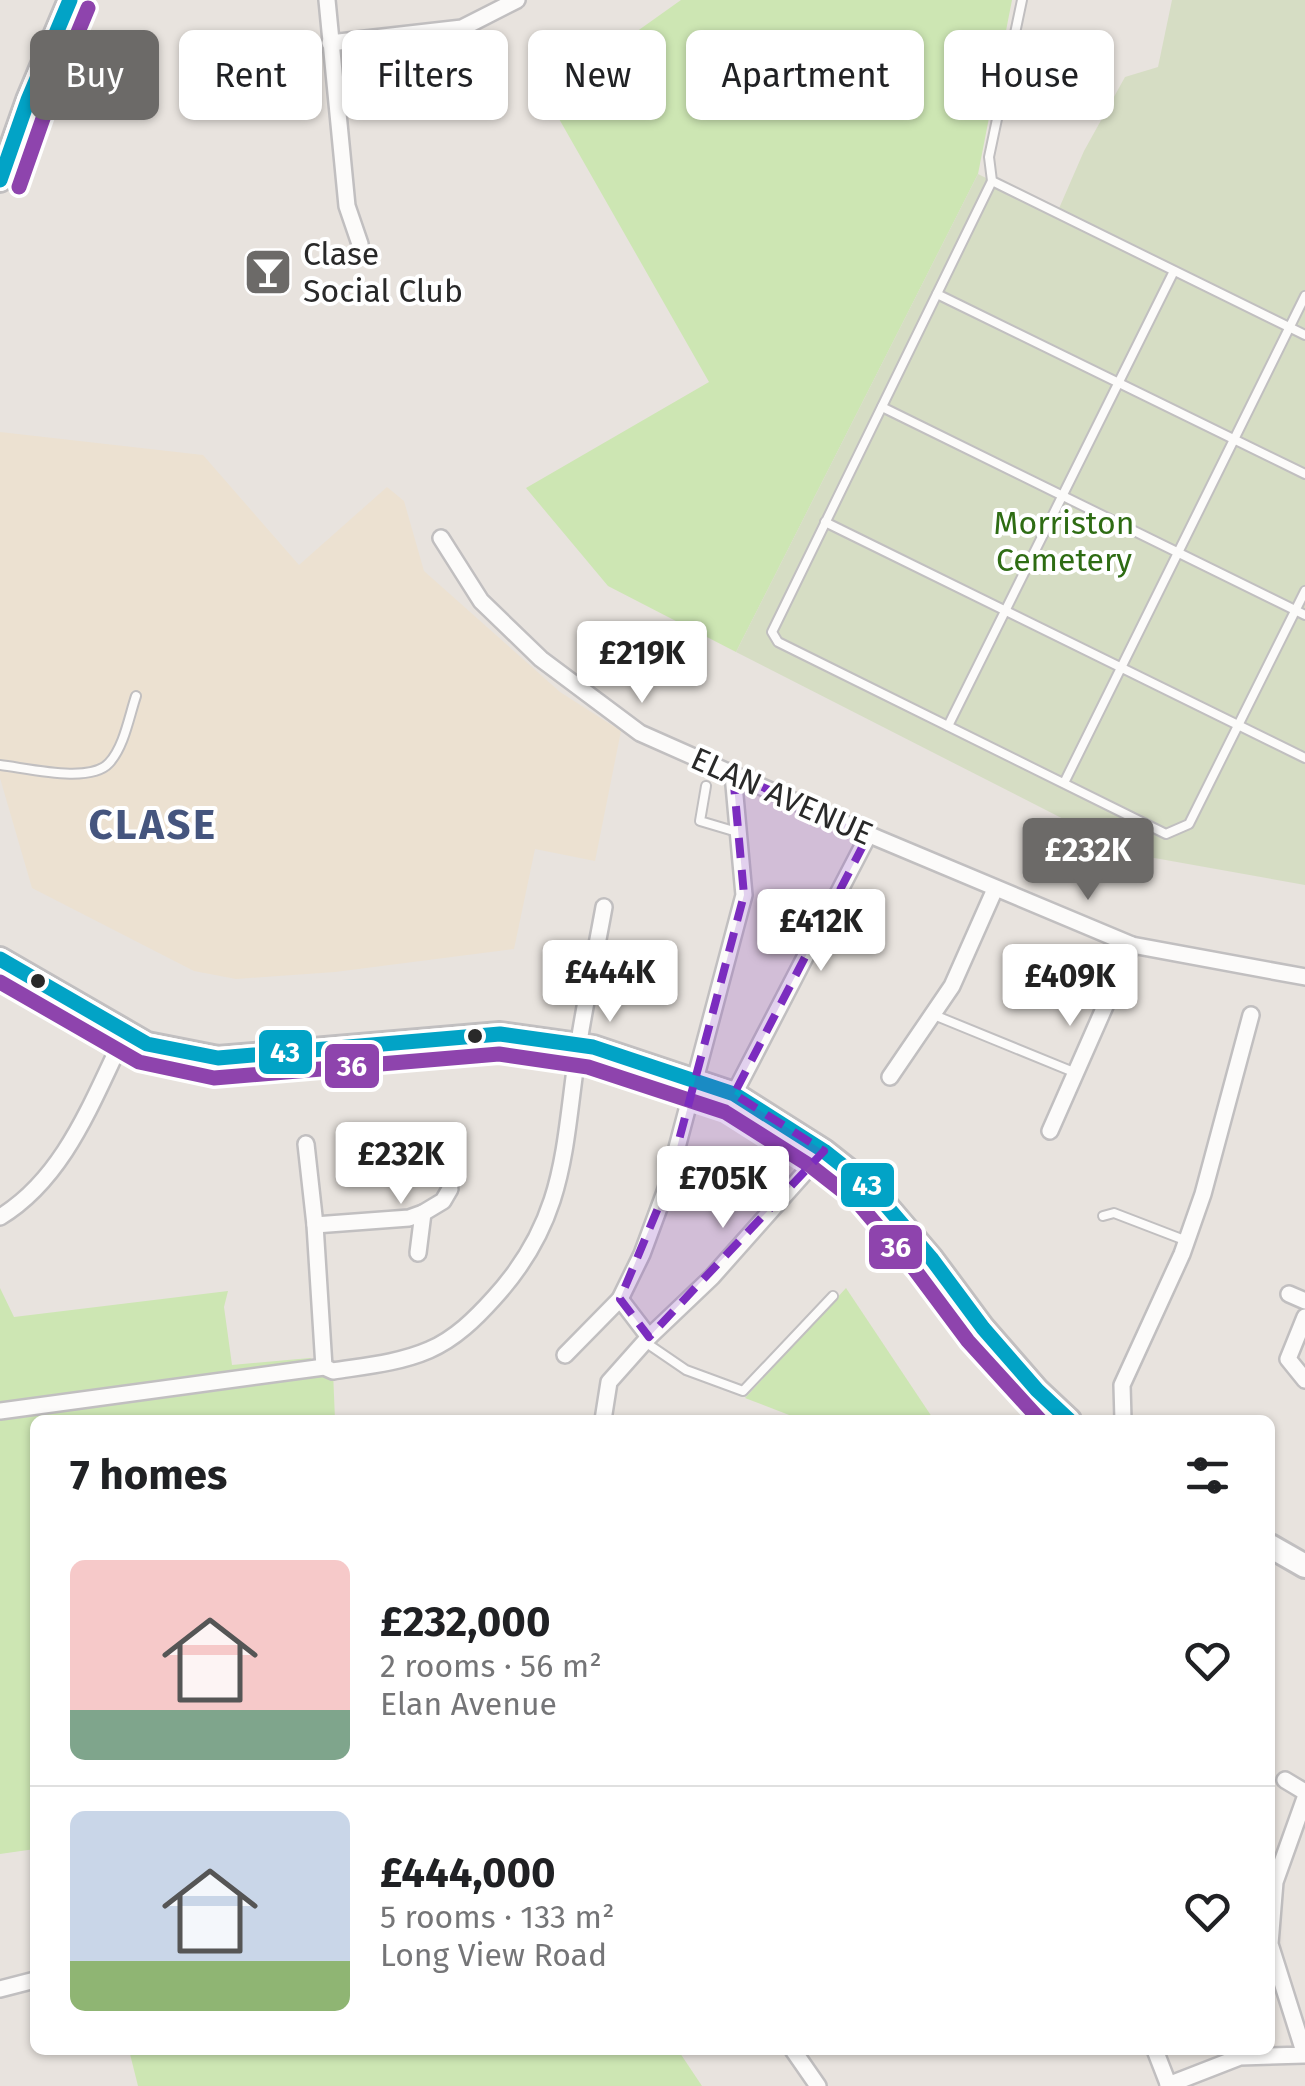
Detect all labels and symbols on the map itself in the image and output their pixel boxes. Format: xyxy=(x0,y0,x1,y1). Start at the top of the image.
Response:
place label: Clase Social Club xyxy=(303,235,463,310)
bar icon: Clase Social Club xyxy=(242,246,294,298)
park label: Morriston Cemetery xyxy=(994,504,1134,579)
pin: £219K xyxy=(572,621,712,706)
street label: ELAN AVENUE xyxy=(685,739,879,853)
district label: CLASE xyxy=(88,800,218,850)
pin: £232K xyxy=(1018,818,1158,903)
pin: £412K xyxy=(751,889,891,974)
pin: £444K xyxy=(540,940,680,1025)
pin: £409K xyxy=(1000,944,1140,1029)
unlabelled marker xyxy=(28,971,48,991)
unlabelled marker xyxy=(465,1026,485,1046)
line badge: 43 xyxy=(257,1028,314,1076)
text: 43 xyxy=(270,1036,300,1069)
line badge: 36 xyxy=(323,1042,381,1090)
text: 36 xyxy=(336,1050,367,1083)
pin: £232K xyxy=(331,1122,471,1207)
pin: £705K xyxy=(653,1146,793,1231)
line badge: 43 xyxy=(839,1161,896,1209)
text: 43 xyxy=(852,1169,882,1202)
line badge: 36 xyxy=(867,1223,924,1271)
text: 36 xyxy=(880,1231,911,1264)

